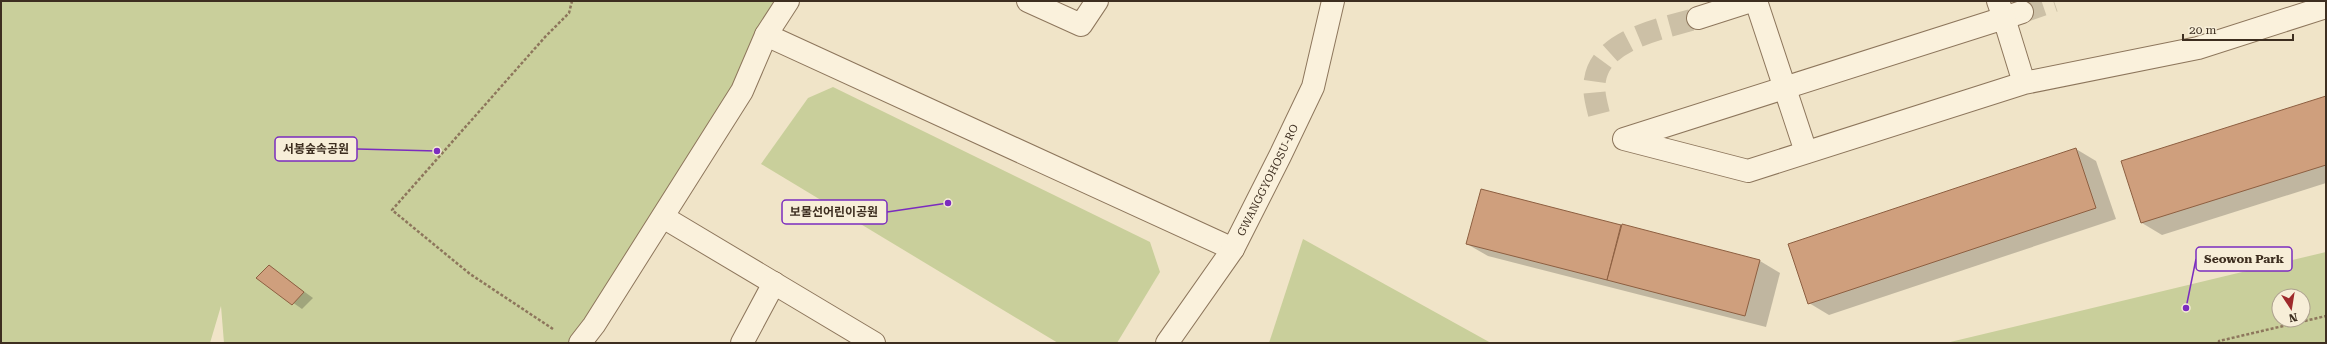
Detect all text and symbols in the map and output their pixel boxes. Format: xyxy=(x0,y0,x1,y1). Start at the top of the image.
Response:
scale bar xyxy=(2183,16,2293,42)
text: 20 m xyxy=(2189,23,2216,37)
street label: GWANGGYOHOSU-RO xyxy=(1235,122,1301,238)
callout: 서봉숲속공원 xyxy=(275,137,357,161)
text: 서봉숲속공원 xyxy=(283,142,349,156)
callout: 보물선어린이공원 xyxy=(782,200,887,224)
text: 보물선어린이공원 xyxy=(790,205,878,219)
callout: Seowon Park xyxy=(2196,247,2292,271)
text: Seowon Park xyxy=(2204,252,2285,266)
north arrow xyxy=(2271,288,2311,328)
text: N xyxy=(2287,310,2298,325)

